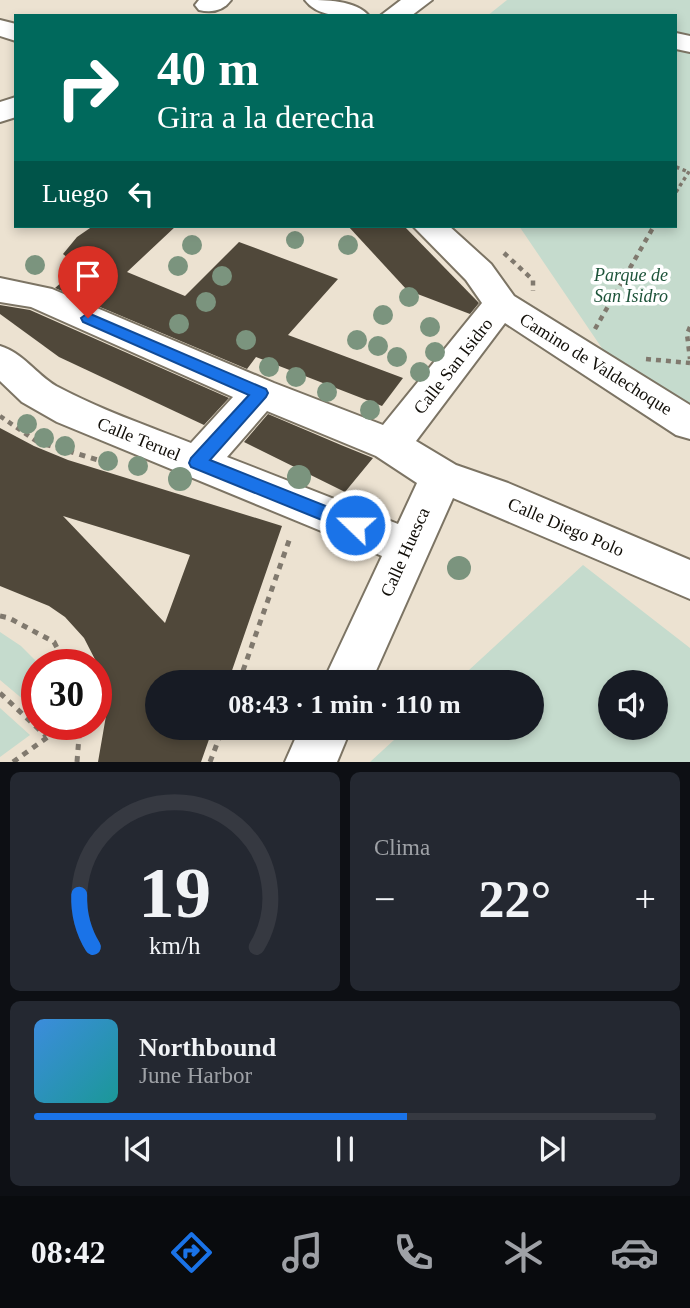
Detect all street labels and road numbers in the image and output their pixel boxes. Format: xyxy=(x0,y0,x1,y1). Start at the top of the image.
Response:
street label: Camino de Valdechoque xyxy=(516,309,676,419)
street label: Calle San Isidro xyxy=(409,314,497,418)
street label: Calle Teruel xyxy=(95,413,183,465)
street label: Calle Diego Polo xyxy=(505,494,627,560)
street label: Calle Huesca xyxy=(376,504,434,600)

